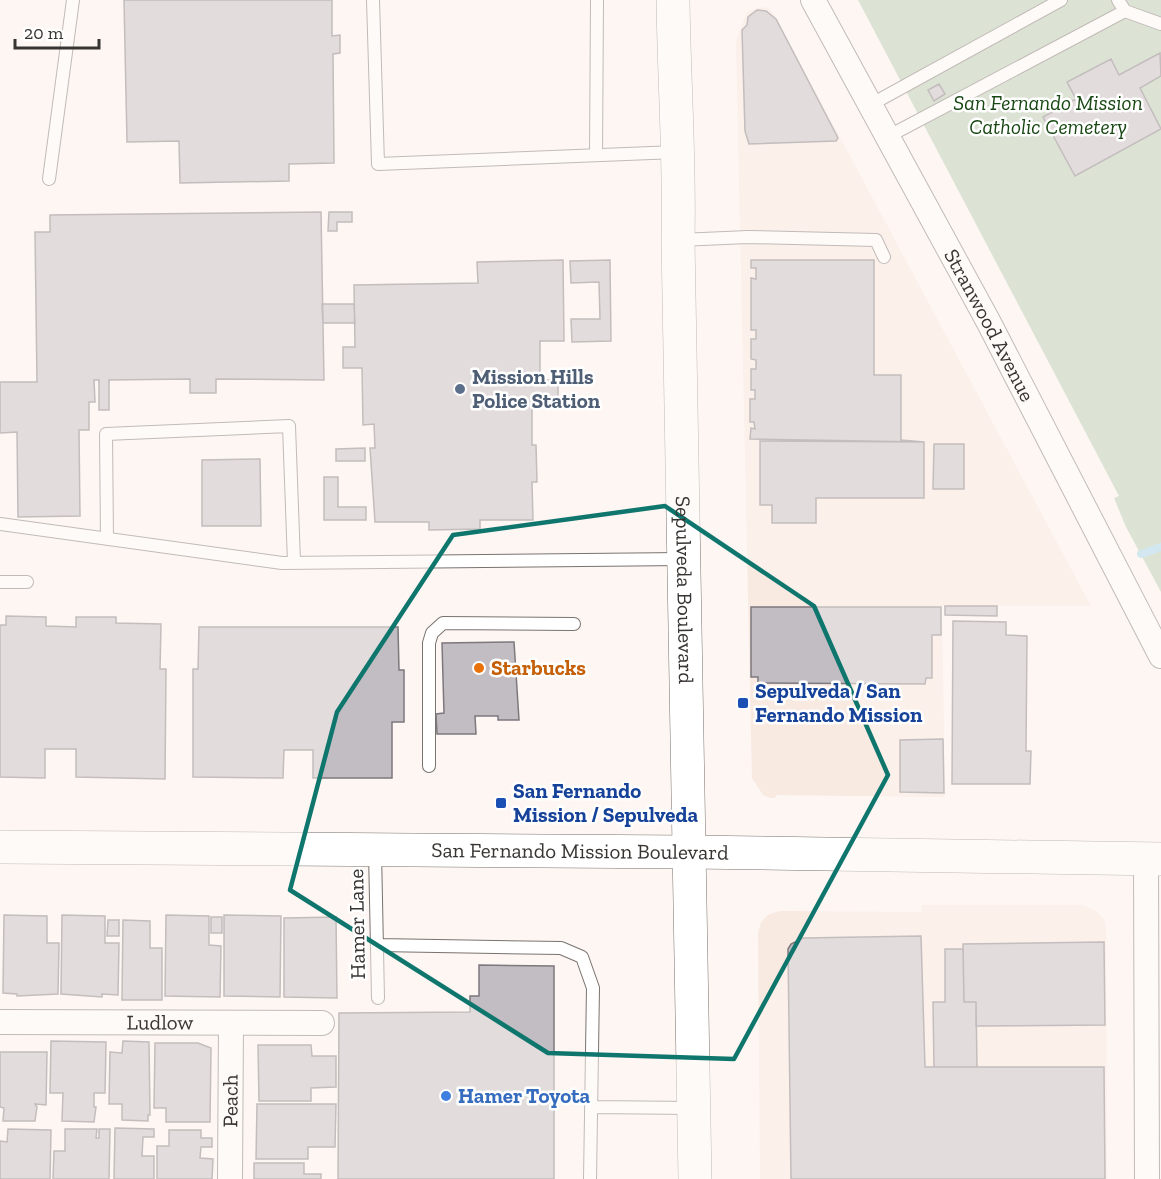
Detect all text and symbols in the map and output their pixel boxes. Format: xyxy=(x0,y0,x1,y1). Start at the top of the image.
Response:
scale bar xyxy=(15,12,99,50)
text: 20 m xyxy=(24,22,64,44)
park label: San Fernando Mission Catholic Cemetery xyxy=(953,90,1143,139)
street label: Stranwood Avenue xyxy=(939,244,1040,406)
place label: Mission Hills Police Station xyxy=(472,364,601,413)
marker: Mission Hills Police Station xyxy=(453,382,467,396)
street label: Sepulveda Boulevard xyxy=(671,496,699,685)
place label: Starbucks xyxy=(491,655,586,680)
marker: Starbucks xyxy=(472,661,486,675)
place label: Sepulveda / San Fernando Mission xyxy=(755,678,923,727)
marker: Sepulveda / San Fernando Mission xyxy=(736,696,750,710)
place label: San Fernando Mission / Sepulveda xyxy=(513,778,698,827)
marker: San Fernando Mission / Sepulveda xyxy=(494,796,508,810)
street label: San Fernando Mission Boulevard xyxy=(431,837,729,865)
street label: Hamer Lane xyxy=(343,868,370,979)
street label: Ludlow xyxy=(127,1009,193,1035)
street label: Peach xyxy=(217,1074,243,1128)
place label: Hamer Toyota xyxy=(458,1083,590,1108)
marker: Hamer Toyota xyxy=(439,1089,453,1103)

